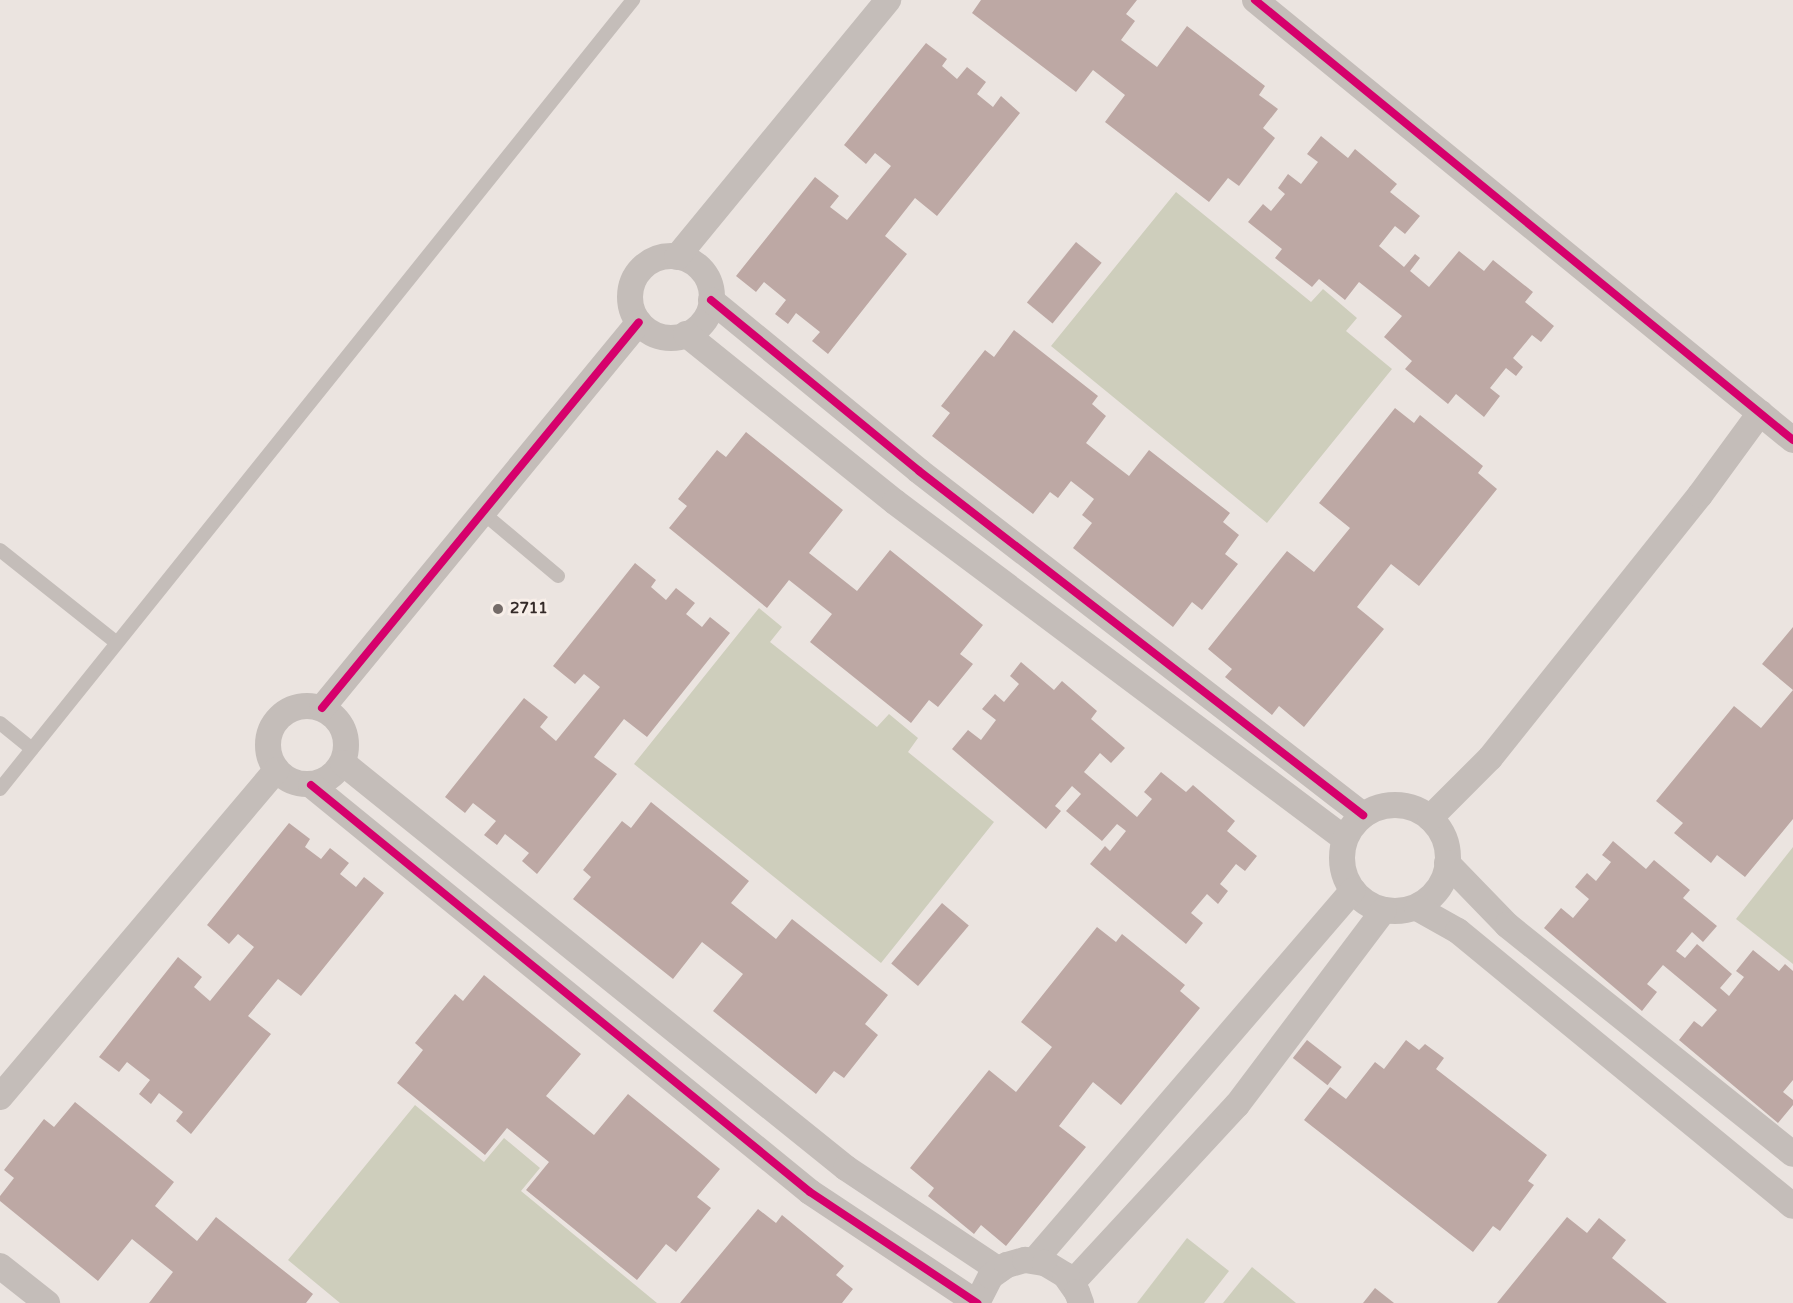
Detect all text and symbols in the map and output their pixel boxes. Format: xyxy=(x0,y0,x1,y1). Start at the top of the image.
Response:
place label: 2711 xyxy=(510,600,548,618)
marker: 2711 xyxy=(491,602,505,616)

